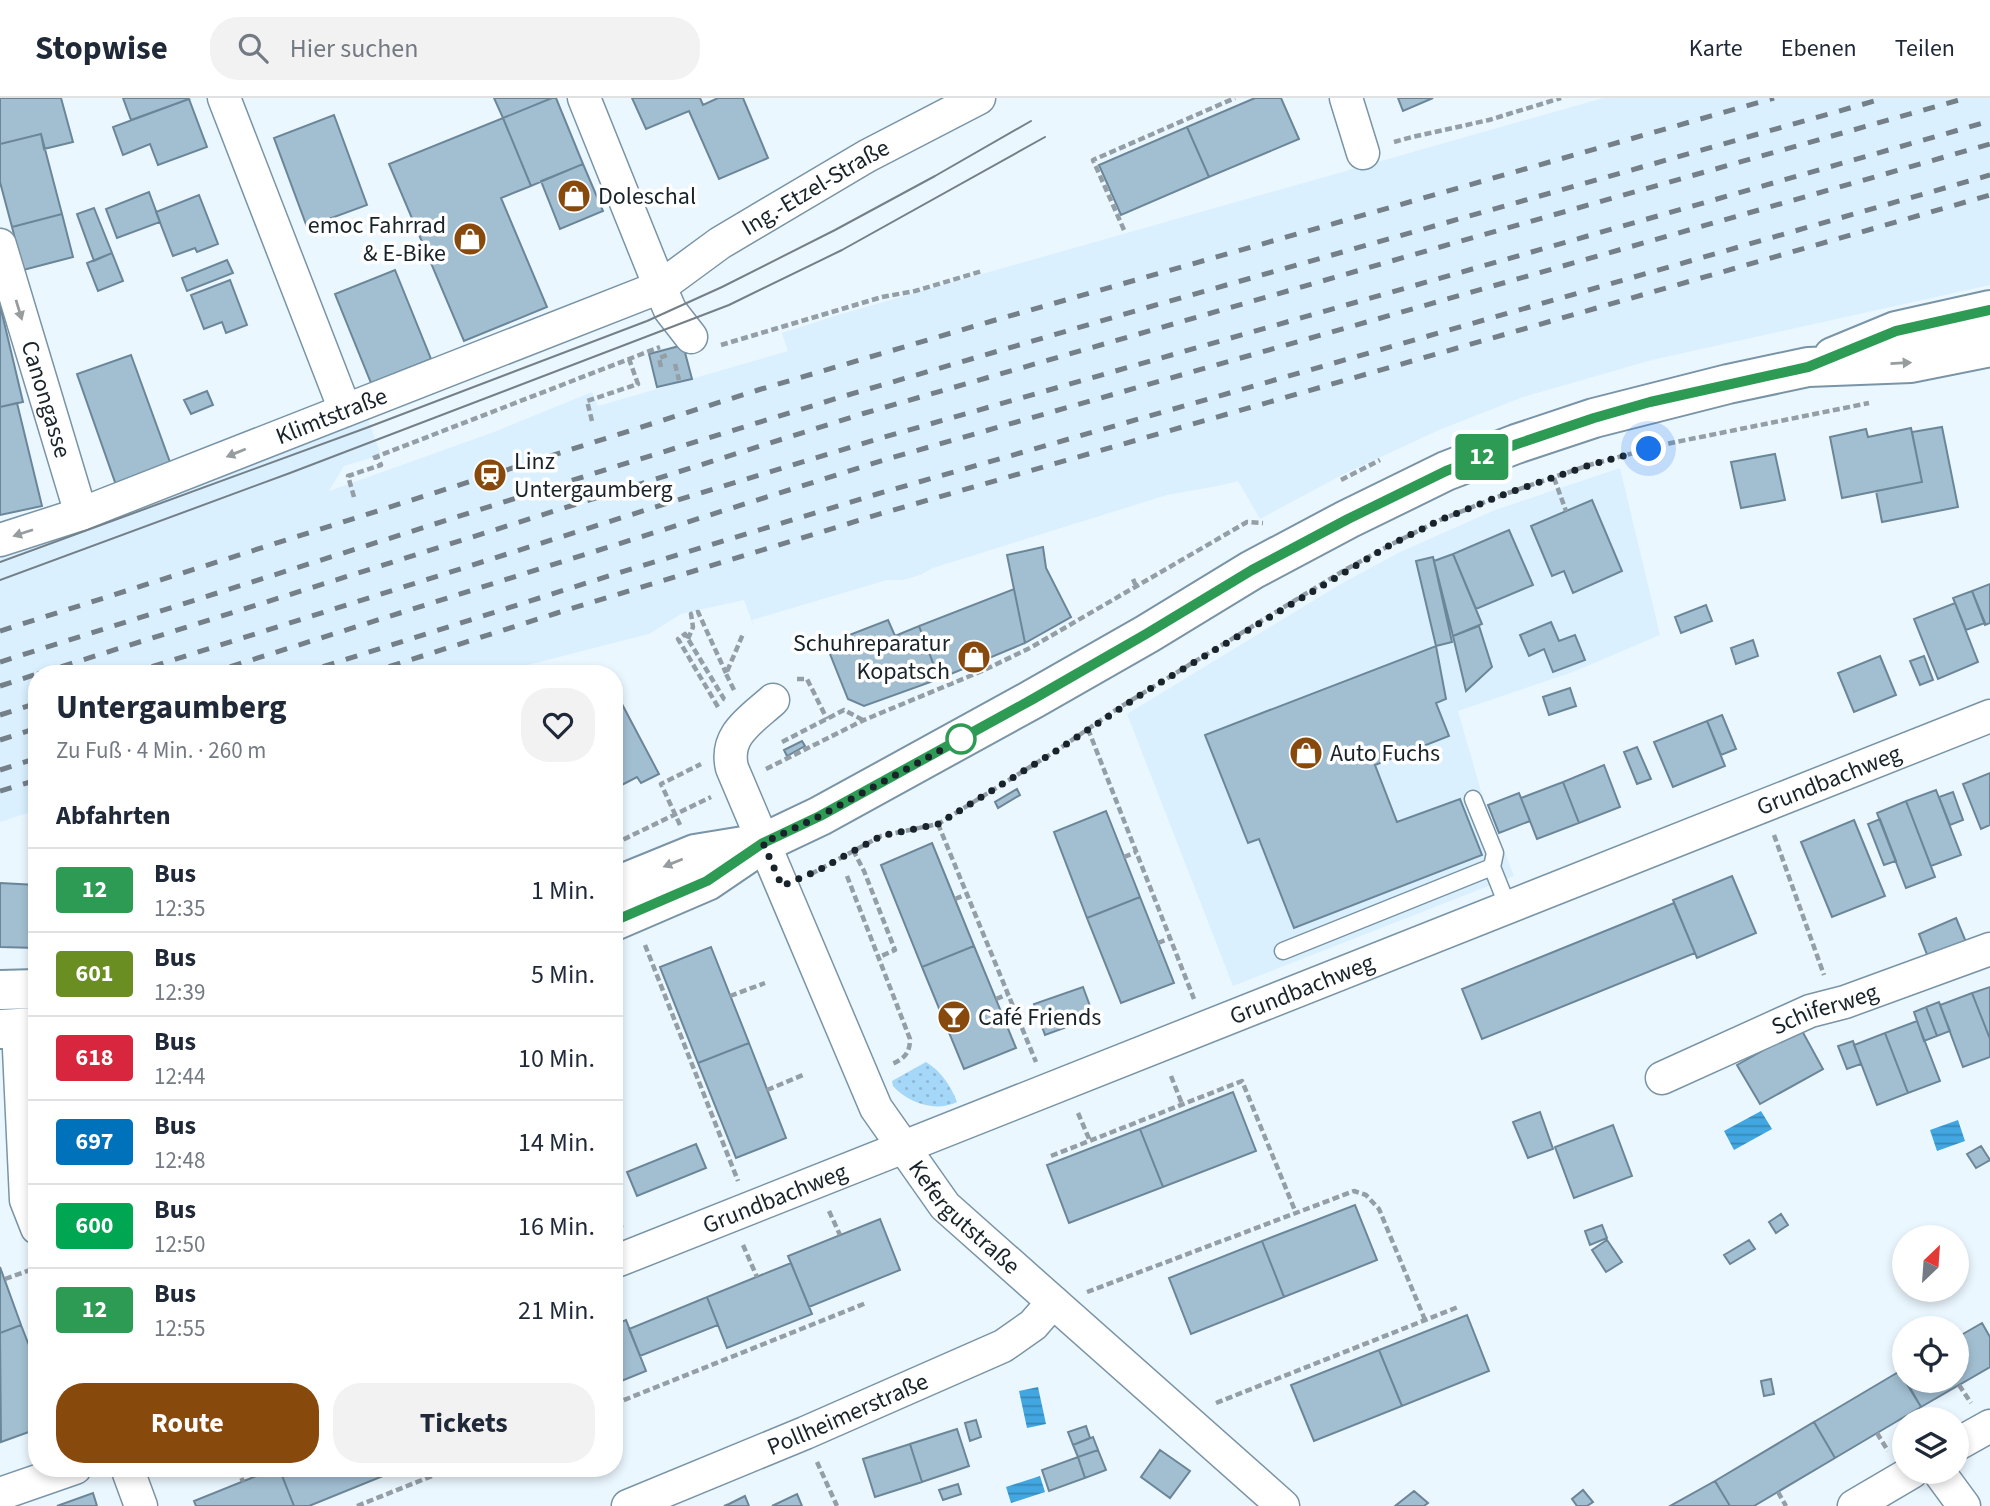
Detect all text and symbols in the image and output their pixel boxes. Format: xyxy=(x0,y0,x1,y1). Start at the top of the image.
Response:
search box xyxy=(210,17,700,80)
text: Stopwise xyxy=(35,25,168,72)
icon: search xyxy=(234,29,272,67)
text: Hier suchen xyxy=(290,30,418,67)
text: Karte xyxy=(1689,31,1743,66)
text: Ebenen xyxy=(1781,31,1857,66)
text: Teilen xyxy=(1895,31,1955,66)
street label: Ing.-Etzel-Straße xyxy=(735,130,895,244)
shop icon: Doleschal xyxy=(555,177,593,215)
place label: Doleschal xyxy=(598,179,696,214)
place label: emoc Fahrrad & E-Bike xyxy=(308,208,446,271)
shop icon: emoc Fahrrad & E-Bike xyxy=(451,220,489,258)
one-way arrow xyxy=(15,300,25,321)
street label: Canongasse xyxy=(12,336,81,462)
one-way arrow xyxy=(1890,357,1912,368)
street label: Klimtstraße xyxy=(271,378,392,453)
your location xyxy=(1631,431,1666,466)
line badge: 12 xyxy=(1450,434,1514,480)
text: 12 xyxy=(1469,439,1495,474)
place label: Linz Untergaumberg xyxy=(514,444,673,507)
one-way arrow xyxy=(225,448,246,459)
station icon: Linz Untergaumberg xyxy=(471,456,509,494)
one-way arrow xyxy=(12,528,33,539)
place label: Schuhreparatur Kopatsch xyxy=(793,626,951,689)
shop icon: Schuhreparatur Kopatsch xyxy=(955,638,993,676)
text: Untergaumberg xyxy=(56,684,287,731)
button: heart xyxy=(521,688,595,762)
unlabelled marker xyxy=(946,724,976,754)
text: Zu Fuß · 4 Min. · 260 m xyxy=(56,734,266,767)
shop icon: Auto Fuchs xyxy=(1287,734,1325,772)
place label: Auto Fuchs xyxy=(1330,736,1440,771)
street label: Grundbachweg xyxy=(1751,736,1906,824)
text: Abfahrten xyxy=(56,797,171,834)
text: Bus xyxy=(154,855,196,892)
one-way arrow xyxy=(662,858,683,869)
text: 12 xyxy=(82,872,107,907)
text: 1 Min. xyxy=(531,872,595,909)
text: 12:35 xyxy=(154,892,205,925)
text: Bus xyxy=(154,939,196,976)
street label: Grundbachweg xyxy=(1224,945,1379,1033)
text: 601 xyxy=(75,956,114,991)
text: 5 Min. xyxy=(531,956,595,993)
street label: Schiferweg xyxy=(1765,974,1883,1044)
text: 12:39 xyxy=(154,976,205,1009)
bar icon: Café Friends xyxy=(935,998,973,1036)
place label: Café Friends xyxy=(978,1000,1101,1035)
text: Bus xyxy=(154,1023,196,1060)
text: 618 xyxy=(75,1040,114,1075)
text: 10 Min. xyxy=(518,1040,595,1077)
text: 12:44 xyxy=(154,1060,205,1093)
text: Bus xyxy=(154,1107,196,1144)
text: 697 xyxy=(75,1124,114,1159)
text: 14 Min. xyxy=(518,1124,595,1161)
text: 12:48 xyxy=(154,1144,205,1177)
street label: Kefergutstraße xyxy=(900,1152,1028,1283)
street label: Grundbachweg xyxy=(697,1154,852,1243)
text: Bus xyxy=(154,1191,196,1228)
text: 600 xyxy=(75,1208,114,1243)
text: 16 Min. xyxy=(518,1208,595,1245)
north arrow xyxy=(1892,1225,1969,1302)
map controls xyxy=(1892,1225,1969,1484)
text: 12:50 xyxy=(154,1228,205,1261)
text: Bus xyxy=(154,1275,196,1312)
text: 12 xyxy=(82,1292,107,1327)
text: 21 Min. xyxy=(518,1292,595,1329)
text: 12:55 xyxy=(154,1312,205,1345)
button: locate xyxy=(1892,1316,1969,1393)
street label: Pollheimerstraße xyxy=(762,1364,934,1464)
button: Route xyxy=(56,1383,319,1463)
button: Tickets xyxy=(333,1383,595,1463)
button: layers xyxy=(1892,1407,1969,1484)

